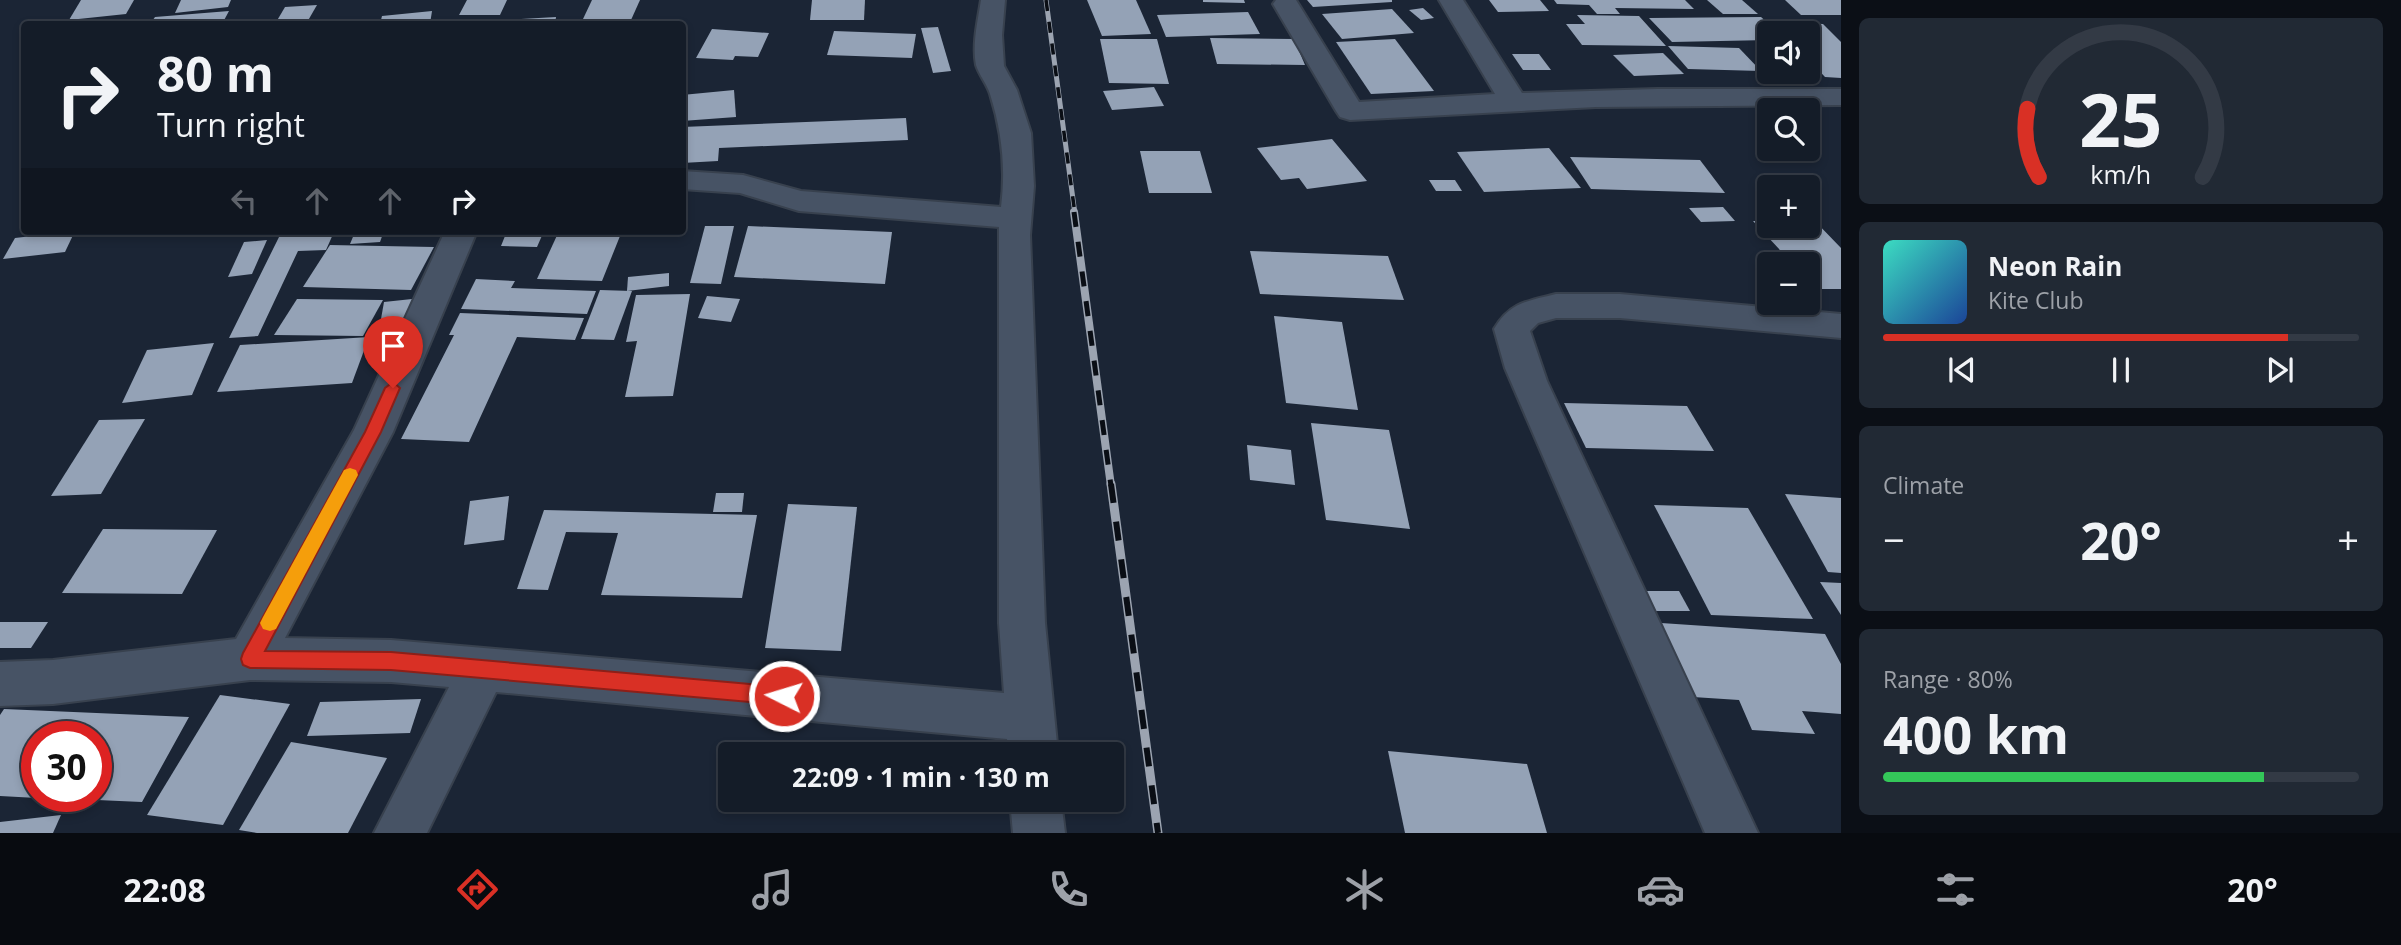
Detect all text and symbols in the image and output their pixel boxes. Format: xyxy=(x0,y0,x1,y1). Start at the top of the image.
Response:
map controls xyxy=(1757,21,1820,315)
button: sound xyxy=(1757,21,1820,84)
text: 80 m xyxy=(157,40,274,106)
icon: right xyxy=(42,49,133,140)
text: 25 xyxy=(2079,69,2163,168)
button: search xyxy=(1757,98,1820,161)
text: Turn right xyxy=(157,103,305,146)
text: km/h xyxy=(2091,157,2151,191)
button: + xyxy=(1757,175,1820,238)
icon: left xyxy=(225,182,263,220)
icon: ahead xyxy=(298,182,336,220)
icon: ahead xyxy=(371,182,409,220)
icon: right xyxy=(444,182,482,220)
text: Neon Rain xyxy=(1988,248,2122,284)
button: − xyxy=(1757,252,1820,315)
text: Kite Club xyxy=(1988,284,2083,316)
pin xyxy=(363,316,423,388)
icon: arrive xyxy=(374,327,412,365)
icon: previous xyxy=(1943,351,1981,389)
icon: pause xyxy=(2102,351,2140,389)
icon: next xyxy=(2261,351,2299,389)
text: Climate xyxy=(1883,469,1964,501)
text: 20° xyxy=(2080,504,2162,575)
text: − xyxy=(1883,513,1905,565)
text: + xyxy=(2337,513,2359,565)
position arrow xyxy=(747,659,821,733)
text: Range · 80% xyxy=(1883,663,2013,695)
text: 400 km xyxy=(1883,698,2069,769)
speed limit sign: 30 xyxy=(21,721,112,812)
text: 22:09 · 1 min · 130 m xyxy=(792,759,1050,795)
icon: directions xyxy=(453,865,502,914)
icon: music xyxy=(748,865,797,914)
icon: phone xyxy=(1044,865,1093,914)
icon: climate xyxy=(1340,865,1389,914)
icon: car xyxy=(1636,865,1685,914)
icon: filters xyxy=(1931,865,1980,914)
text: 22:08 xyxy=(123,868,206,911)
text: 20° xyxy=(2227,868,2278,911)

